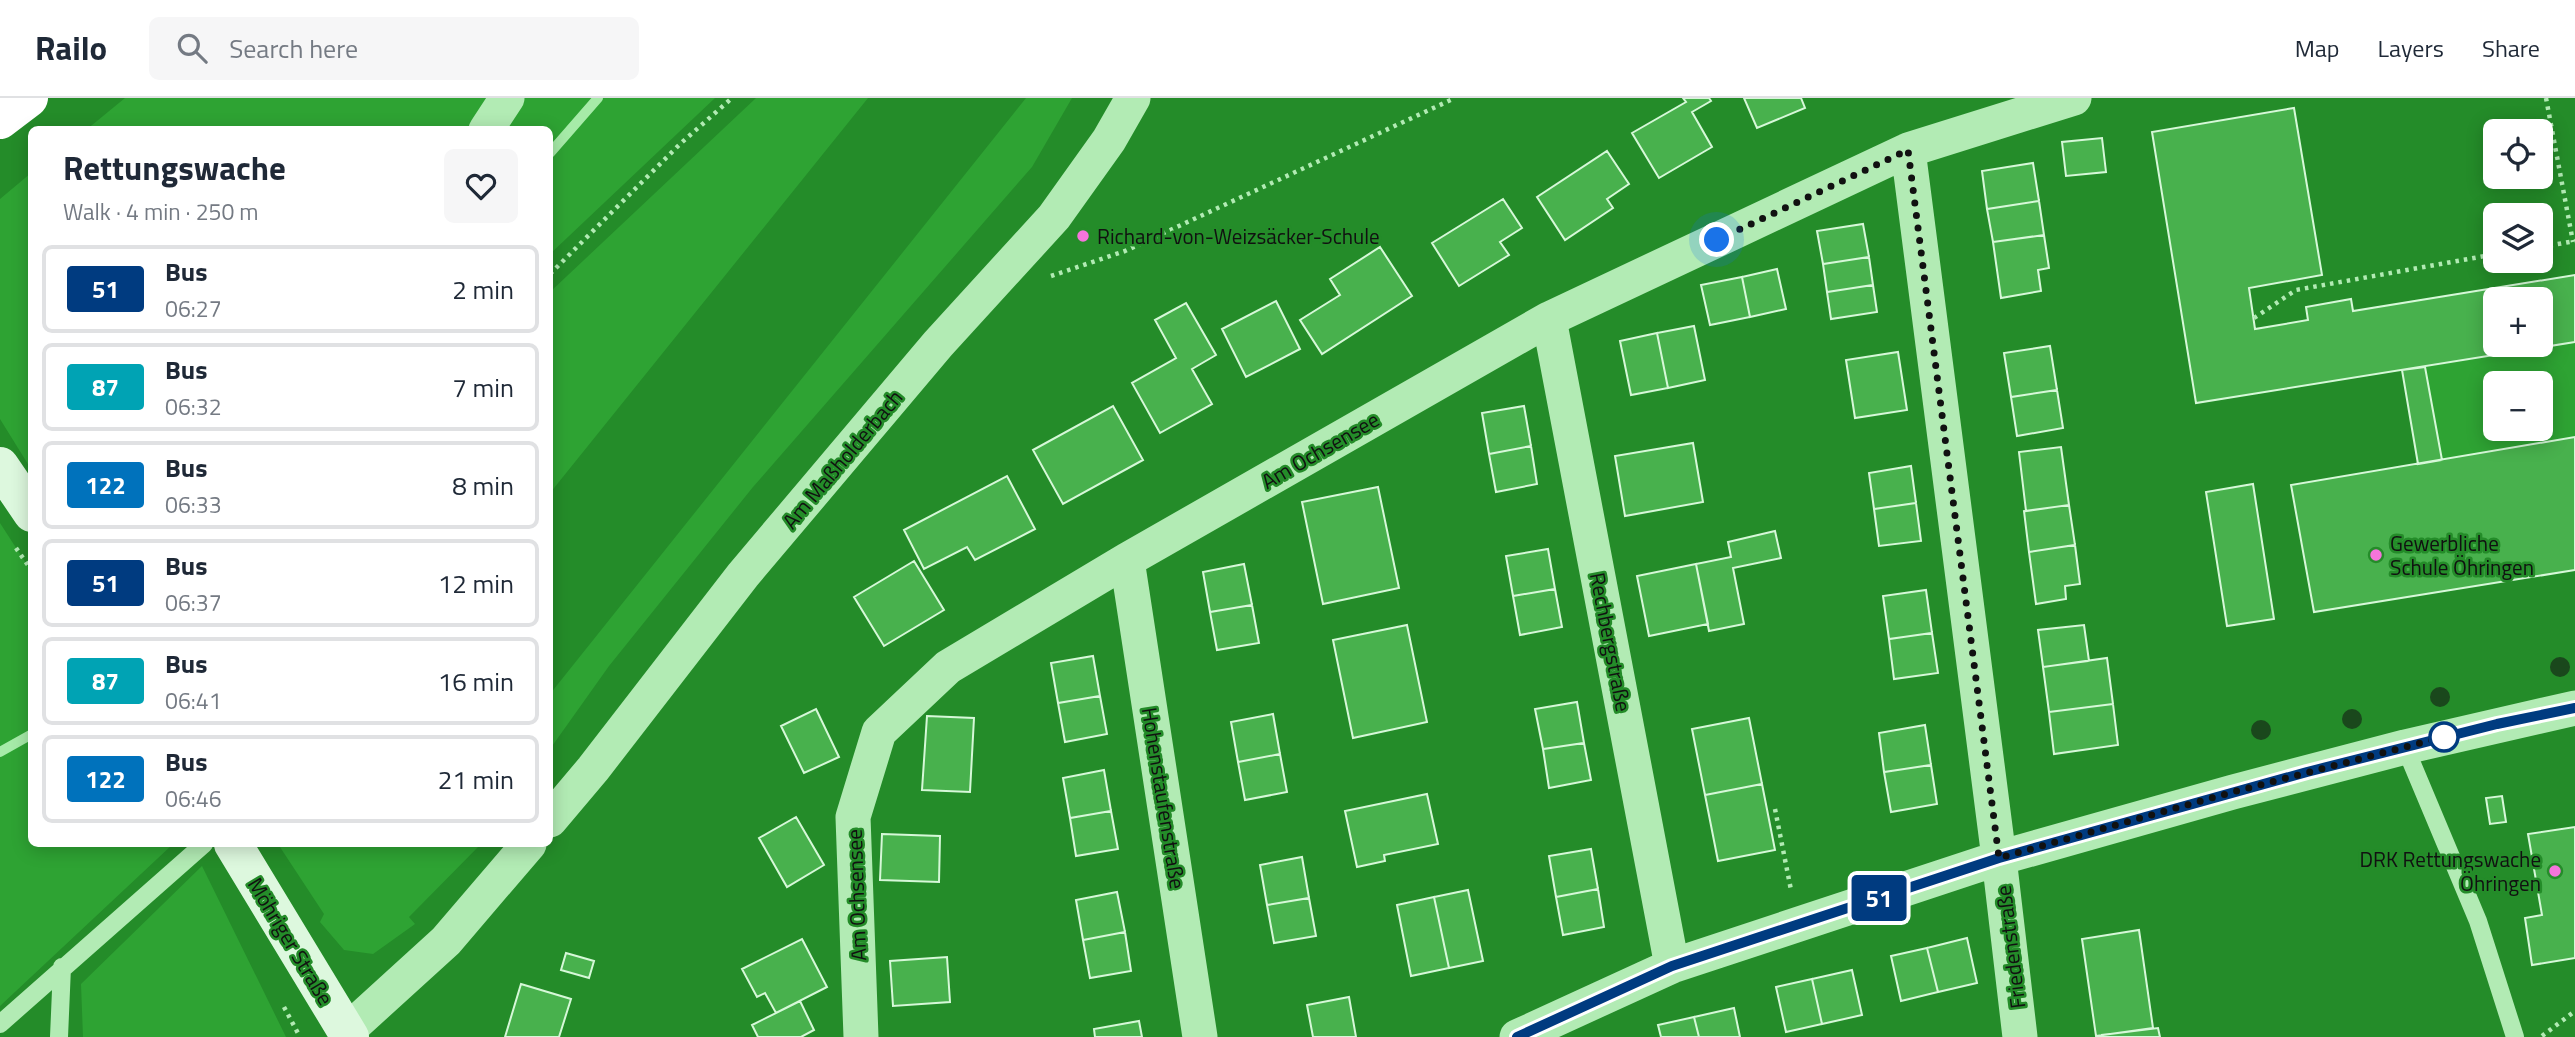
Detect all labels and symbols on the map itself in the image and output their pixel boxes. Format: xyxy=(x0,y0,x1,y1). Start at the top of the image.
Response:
place label: Richard-von-Weizsäcker-Schule xyxy=(1097,220,1380,252)
your location xyxy=(1699,222,1734,257)
marker: Richard-von-Weizsäcker-Schule xyxy=(1075,228,1091,244)
street label: Am Maßholderbach xyxy=(774,382,910,536)
street label: Am Ochsensee xyxy=(1255,403,1385,497)
place label: Gewerbliche Schule Öhringen xyxy=(2390,527,2534,583)
marker: Gewerbliche Schule Öhringen xyxy=(2368,547,2384,563)
street label: Rechbergstraße xyxy=(1582,570,1640,714)
street label: Hohenstaufenstraße xyxy=(1134,705,1194,891)
unlabelled marker xyxy=(2429,722,2459,752)
street label: Am Ochsensee xyxy=(838,829,874,961)
place label: DRK Rettungswache Öhringen xyxy=(2360,843,2541,899)
marker: DRK Rettungswache Öhringen xyxy=(2547,863,2563,879)
street label: Möhriger Straße xyxy=(240,871,342,1011)
line badge: 51 xyxy=(1848,875,1910,921)
street label: Friedenstraße xyxy=(1987,884,2033,1010)

